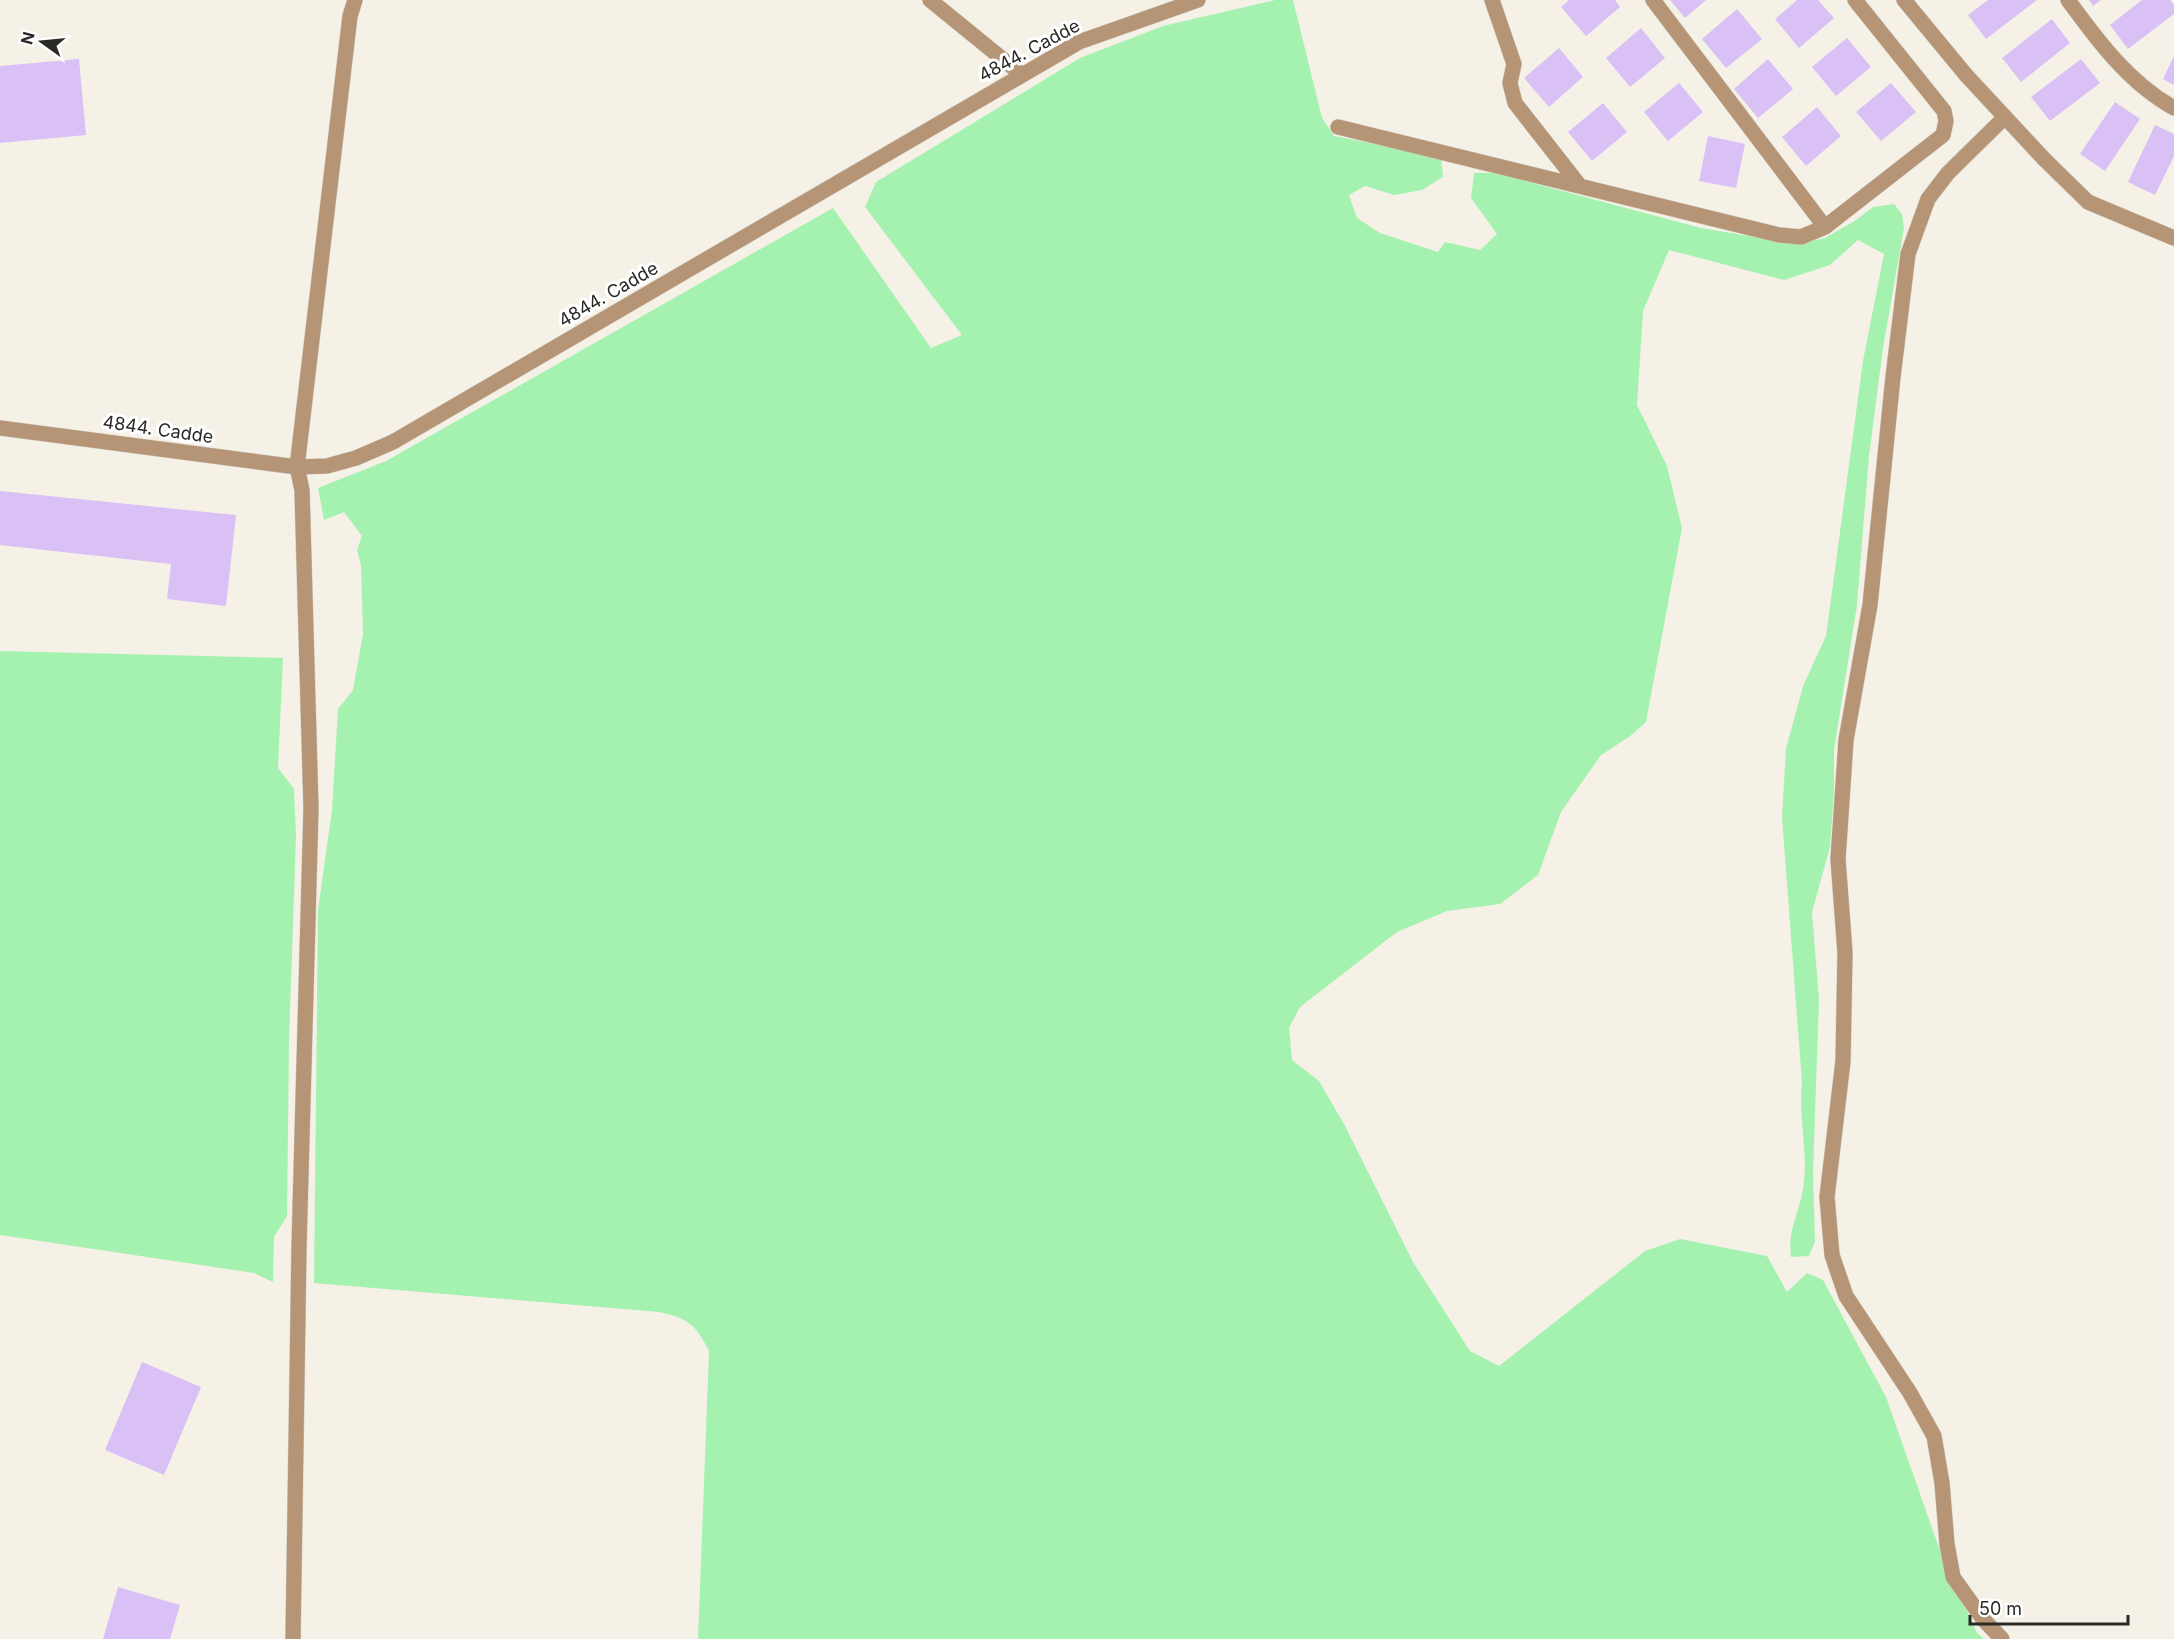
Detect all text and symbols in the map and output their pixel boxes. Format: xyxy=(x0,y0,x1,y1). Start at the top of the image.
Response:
north arrow xyxy=(12,12,72,72)
street label: 4844. Cadde xyxy=(975,15,1083,85)
text: N xyxy=(16,30,39,47)
street label: 4844. Cadde xyxy=(554,257,662,331)
street label: 4844. Cadde xyxy=(101,411,215,447)
scale bar xyxy=(1970,1588,2128,1626)
text: 50 m xyxy=(1979,1598,2022,1619)

